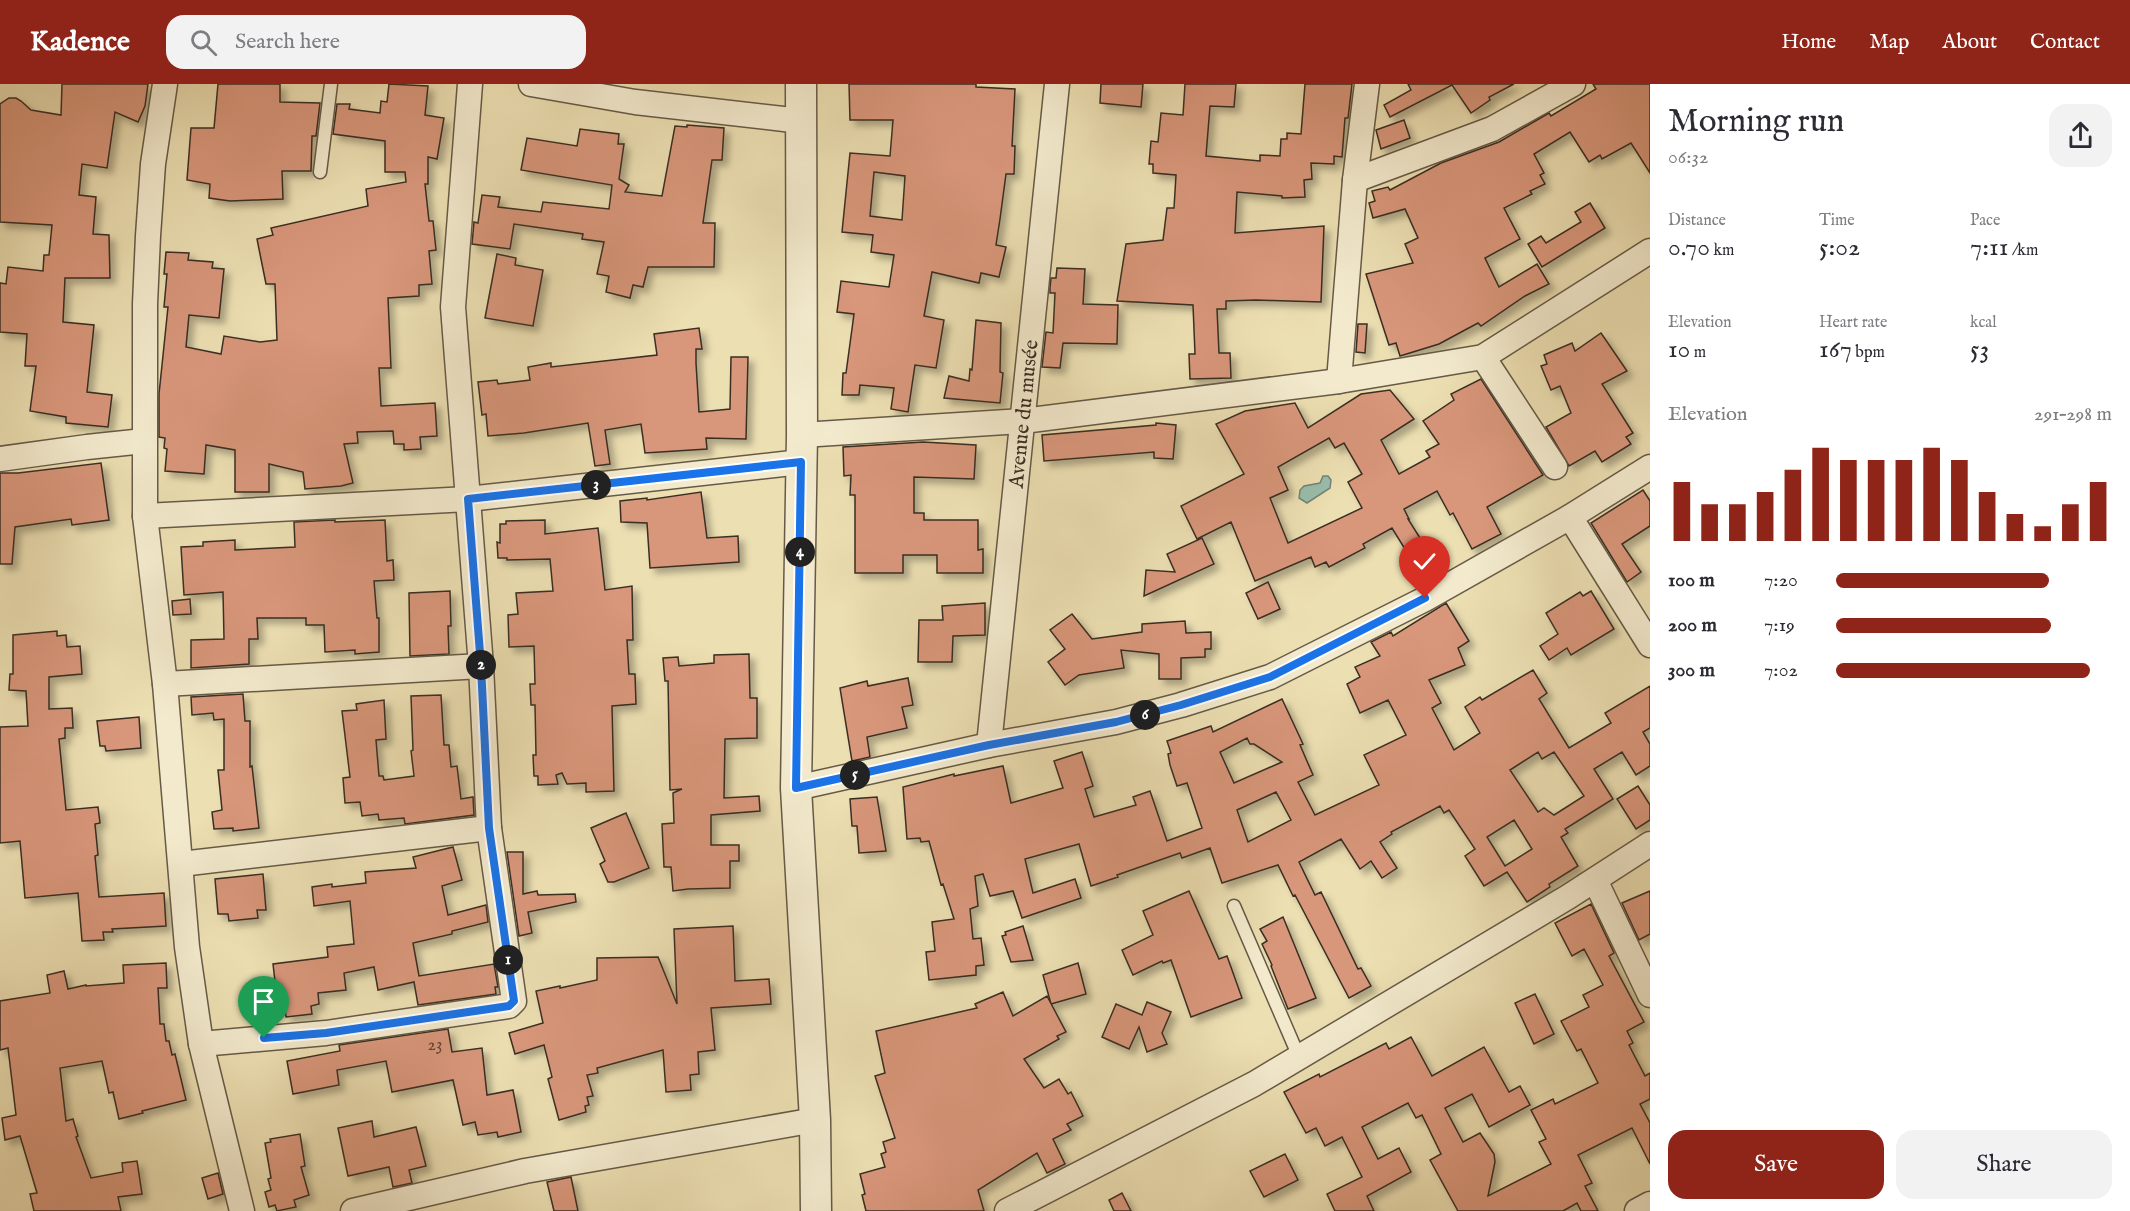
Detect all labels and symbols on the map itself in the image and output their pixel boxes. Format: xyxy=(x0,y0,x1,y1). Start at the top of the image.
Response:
street label: Avenue du musée xyxy=(1003,338,1046,490)
pin: 3 xyxy=(581,470,611,500)
pin xyxy=(1399,536,1450,598)
pin: 4 xyxy=(785,537,815,567)
pin: 2 xyxy=(466,650,496,680)
pin: 6 xyxy=(1130,700,1160,730)
pin: 5 xyxy=(840,760,870,790)
pin: 1 xyxy=(493,945,523,975)
pin xyxy=(238,976,289,1038)
house number: 23 xyxy=(427,1034,443,1057)

